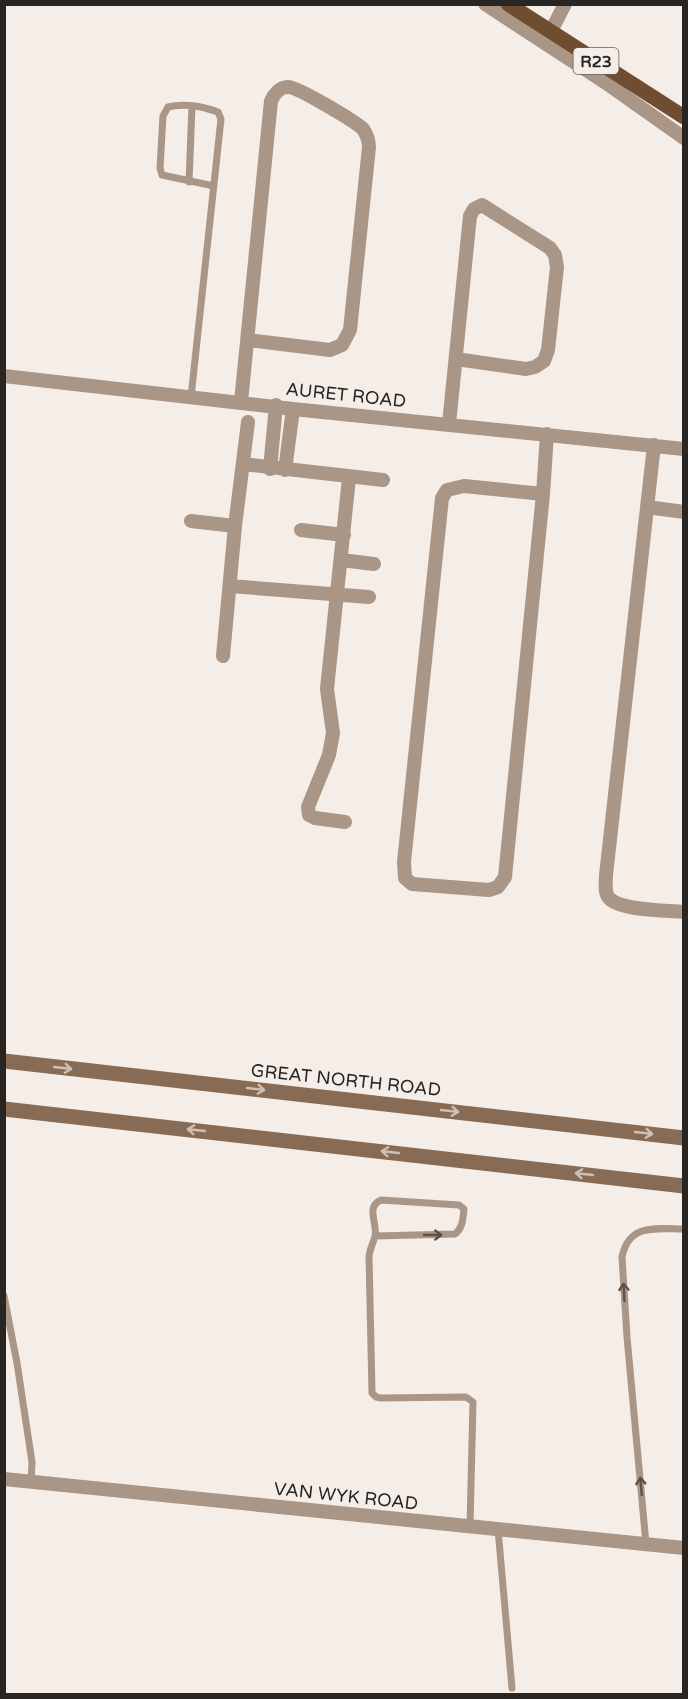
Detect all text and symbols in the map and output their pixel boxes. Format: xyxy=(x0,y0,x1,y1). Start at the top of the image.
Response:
road number: R23 xyxy=(574,48,618,74)
street label: AURET ROAD xyxy=(285,378,407,412)
street label: GREAT NORTH ROAD xyxy=(250,1059,442,1101)
one-way arrow xyxy=(52,1063,72,1074)
one-way arrow xyxy=(246,1084,266,1095)
one-way arrow xyxy=(440,1106,460,1117)
one-way arrow xyxy=(187,1124,207,1135)
one-way arrow xyxy=(634,1128,653,1139)
one-way arrow xyxy=(380,1146,400,1157)
one-way arrow xyxy=(574,1168,594,1179)
one-way arrow xyxy=(423,1229,443,1241)
one-way arrow xyxy=(618,1282,629,1302)
one-way arrow xyxy=(635,1476,646,1496)
street label: VAN WYK ROAD xyxy=(273,1477,419,1515)

